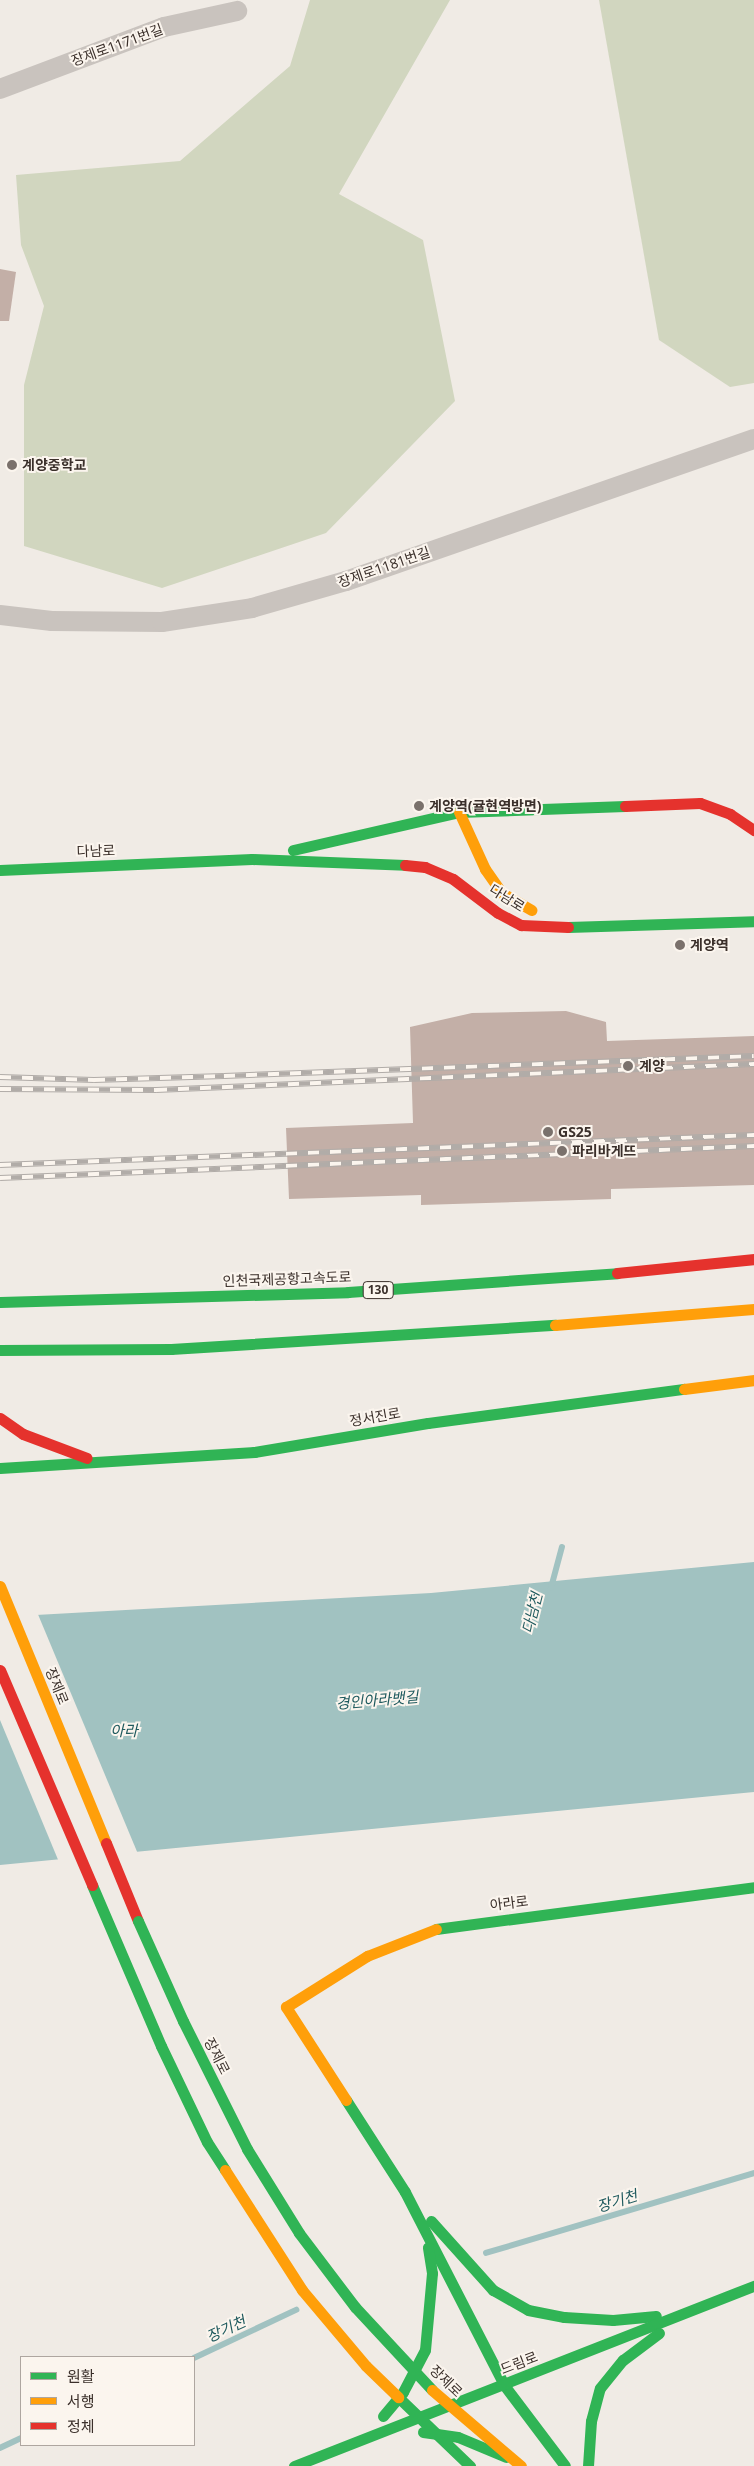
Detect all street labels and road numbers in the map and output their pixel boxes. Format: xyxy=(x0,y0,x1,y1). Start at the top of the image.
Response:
street label: 장제로1171번길 xyxy=(69,21,165,69)
street label: 장제로1181번길 xyxy=(336,543,432,591)
street label: 다남로 xyxy=(76,842,116,860)
street label: 다남로 xyxy=(486,881,528,915)
street label: 인천국제공항고속도로 xyxy=(222,1268,352,1290)
road number: 130 xyxy=(362,1280,394,1300)
street label: 정서진로 xyxy=(348,1404,402,1430)
street label: 장제로 xyxy=(42,1665,72,1707)
street label: 아라로 xyxy=(489,1892,529,1914)
street label: 장제로 xyxy=(201,2035,233,2077)
street label: 드림로 xyxy=(498,2348,540,2378)
street label: 장제로 xyxy=(426,2362,466,2400)

